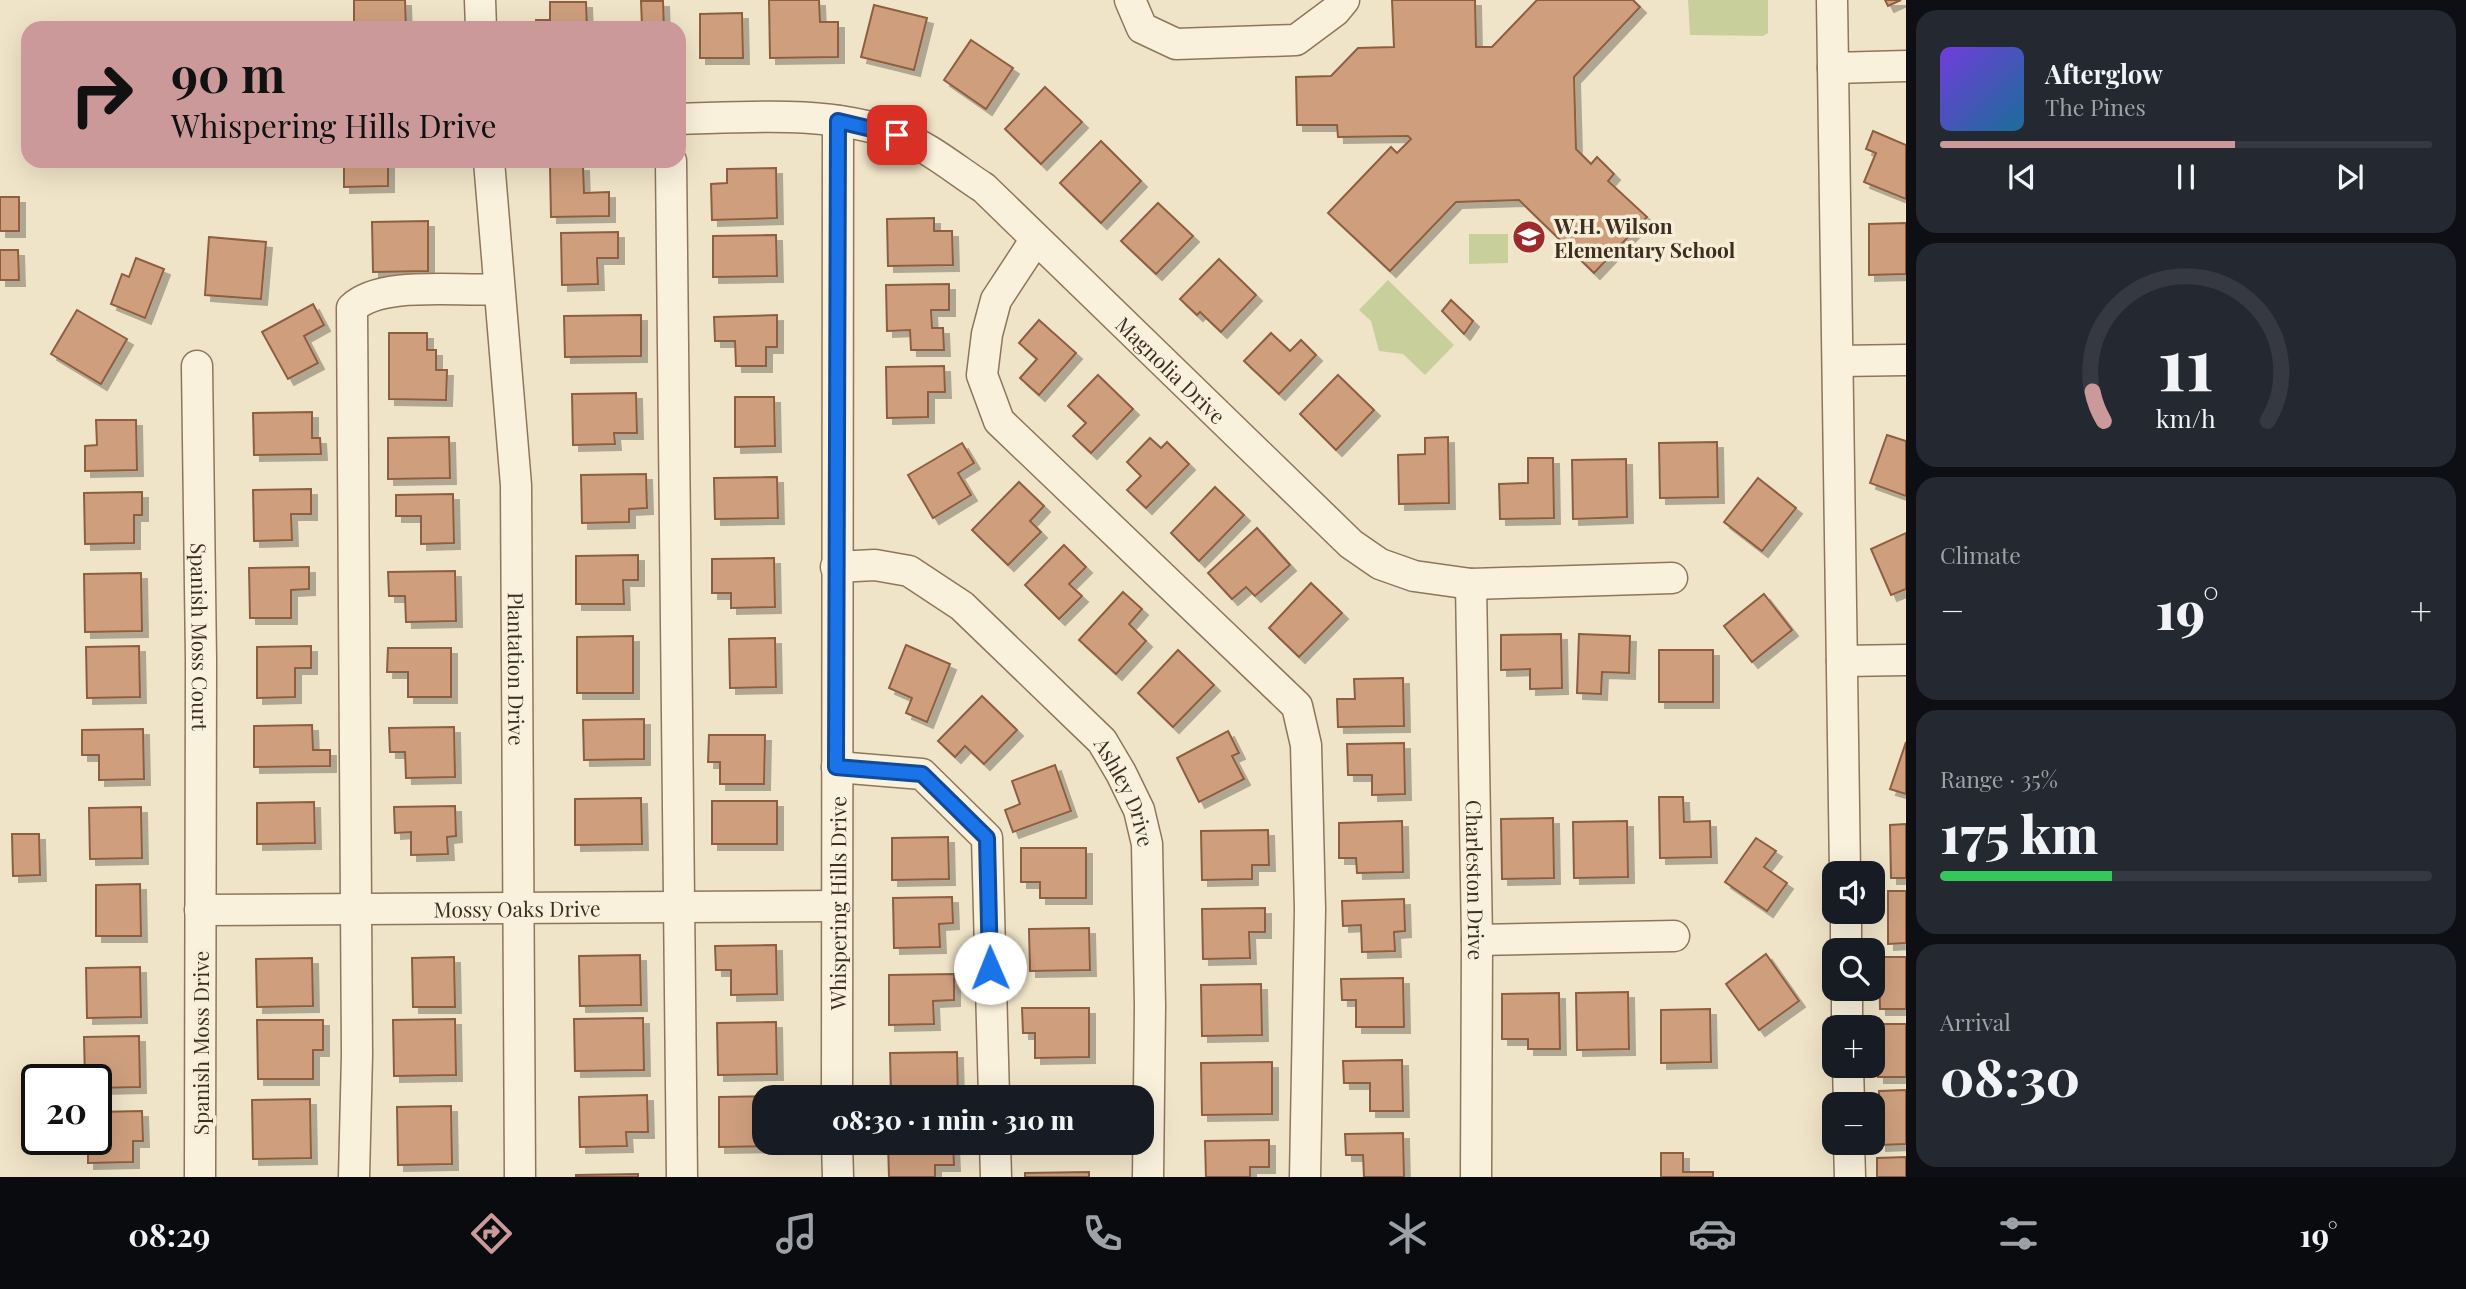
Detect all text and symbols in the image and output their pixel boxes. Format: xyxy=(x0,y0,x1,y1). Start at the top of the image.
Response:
text: 90 m xyxy=(171,40,285,105)
icon: right xyxy=(56,49,147,140)
text: Afterglow xyxy=(2045,56,2163,91)
text: The Pines xyxy=(2045,91,2146,122)
text: Whispering Hills Drive xyxy=(171,103,497,146)
pin xyxy=(867,105,927,165)
icon: arrive xyxy=(878,116,916,154)
icon: previous xyxy=(2003,158,2041,196)
icon: pause xyxy=(2167,158,2205,196)
icon: next xyxy=(2331,158,2369,196)
place label: W.H. Wilson Elementary School xyxy=(1553,211,1736,263)
school or university icon: W.H. Wilson Elementary School xyxy=(1510,218,1548,256)
street label: Magnolia Drive xyxy=(1110,310,1232,429)
text: 11 xyxy=(2158,313,2214,410)
text: km/h xyxy=(2156,401,2216,434)
text: Climate xyxy=(1940,539,2021,570)
street label: Spanish Moss Court xyxy=(185,543,215,732)
text: 19° xyxy=(2156,574,2219,643)
text: − xyxy=(1940,584,1965,635)
text: + xyxy=(2410,584,2432,635)
street label: Plantation Drive xyxy=(503,592,532,746)
street label: Ashley Drive xyxy=(1088,731,1161,849)
text: Range · 35% xyxy=(1940,763,2058,794)
street label: Whispering Hills Drive xyxy=(823,796,851,1011)
text: 175 km xyxy=(1940,798,2098,867)
street label: Charleston Drive xyxy=(1461,800,1491,960)
map controls xyxy=(1822,861,1885,1155)
button: sound xyxy=(1822,861,1885,924)
street label: Mossy Oaks Drive xyxy=(433,893,601,923)
position arrow xyxy=(953,931,1027,1005)
button: search xyxy=(1822,938,1885,1001)
street label: Spanish Moss Drive xyxy=(186,951,214,1135)
text: Arrival xyxy=(1940,1006,2011,1037)
button: + xyxy=(1822,1015,1885,1078)
text: 08:30 xyxy=(1940,1041,2080,1110)
speed limit sign: 20 xyxy=(21,1064,112,1155)
button: − xyxy=(1822,1092,1885,1155)
text: 08:30 · 1 min · 310 m xyxy=(832,1102,1074,1137)
icon: directions xyxy=(467,1209,516,1258)
icon: music xyxy=(772,1209,821,1258)
icon: phone xyxy=(1078,1209,1127,1258)
icon: climate xyxy=(1383,1209,1432,1258)
icon: car xyxy=(1688,1209,1737,1258)
icon: filters xyxy=(1994,1209,2043,1258)
text: 08:29 xyxy=(128,1212,211,1255)
text: 19° xyxy=(2299,1212,2338,1255)

